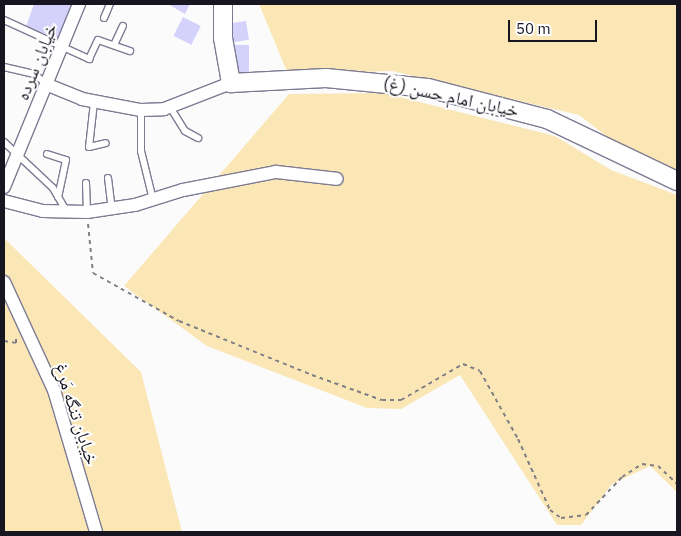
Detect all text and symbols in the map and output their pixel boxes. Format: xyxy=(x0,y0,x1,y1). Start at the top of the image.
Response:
scale bar xyxy=(511,10,600,42)
text: 50 m xyxy=(516,19,551,38)
street label: خیابان سرده xyxy=(12,21,62,103)
street label: خیابان امام حسن (غ) xyxy=(381,72,521,122)
street label: خیابان تنگه مَرغ xyxy=(49,361,103,467)

